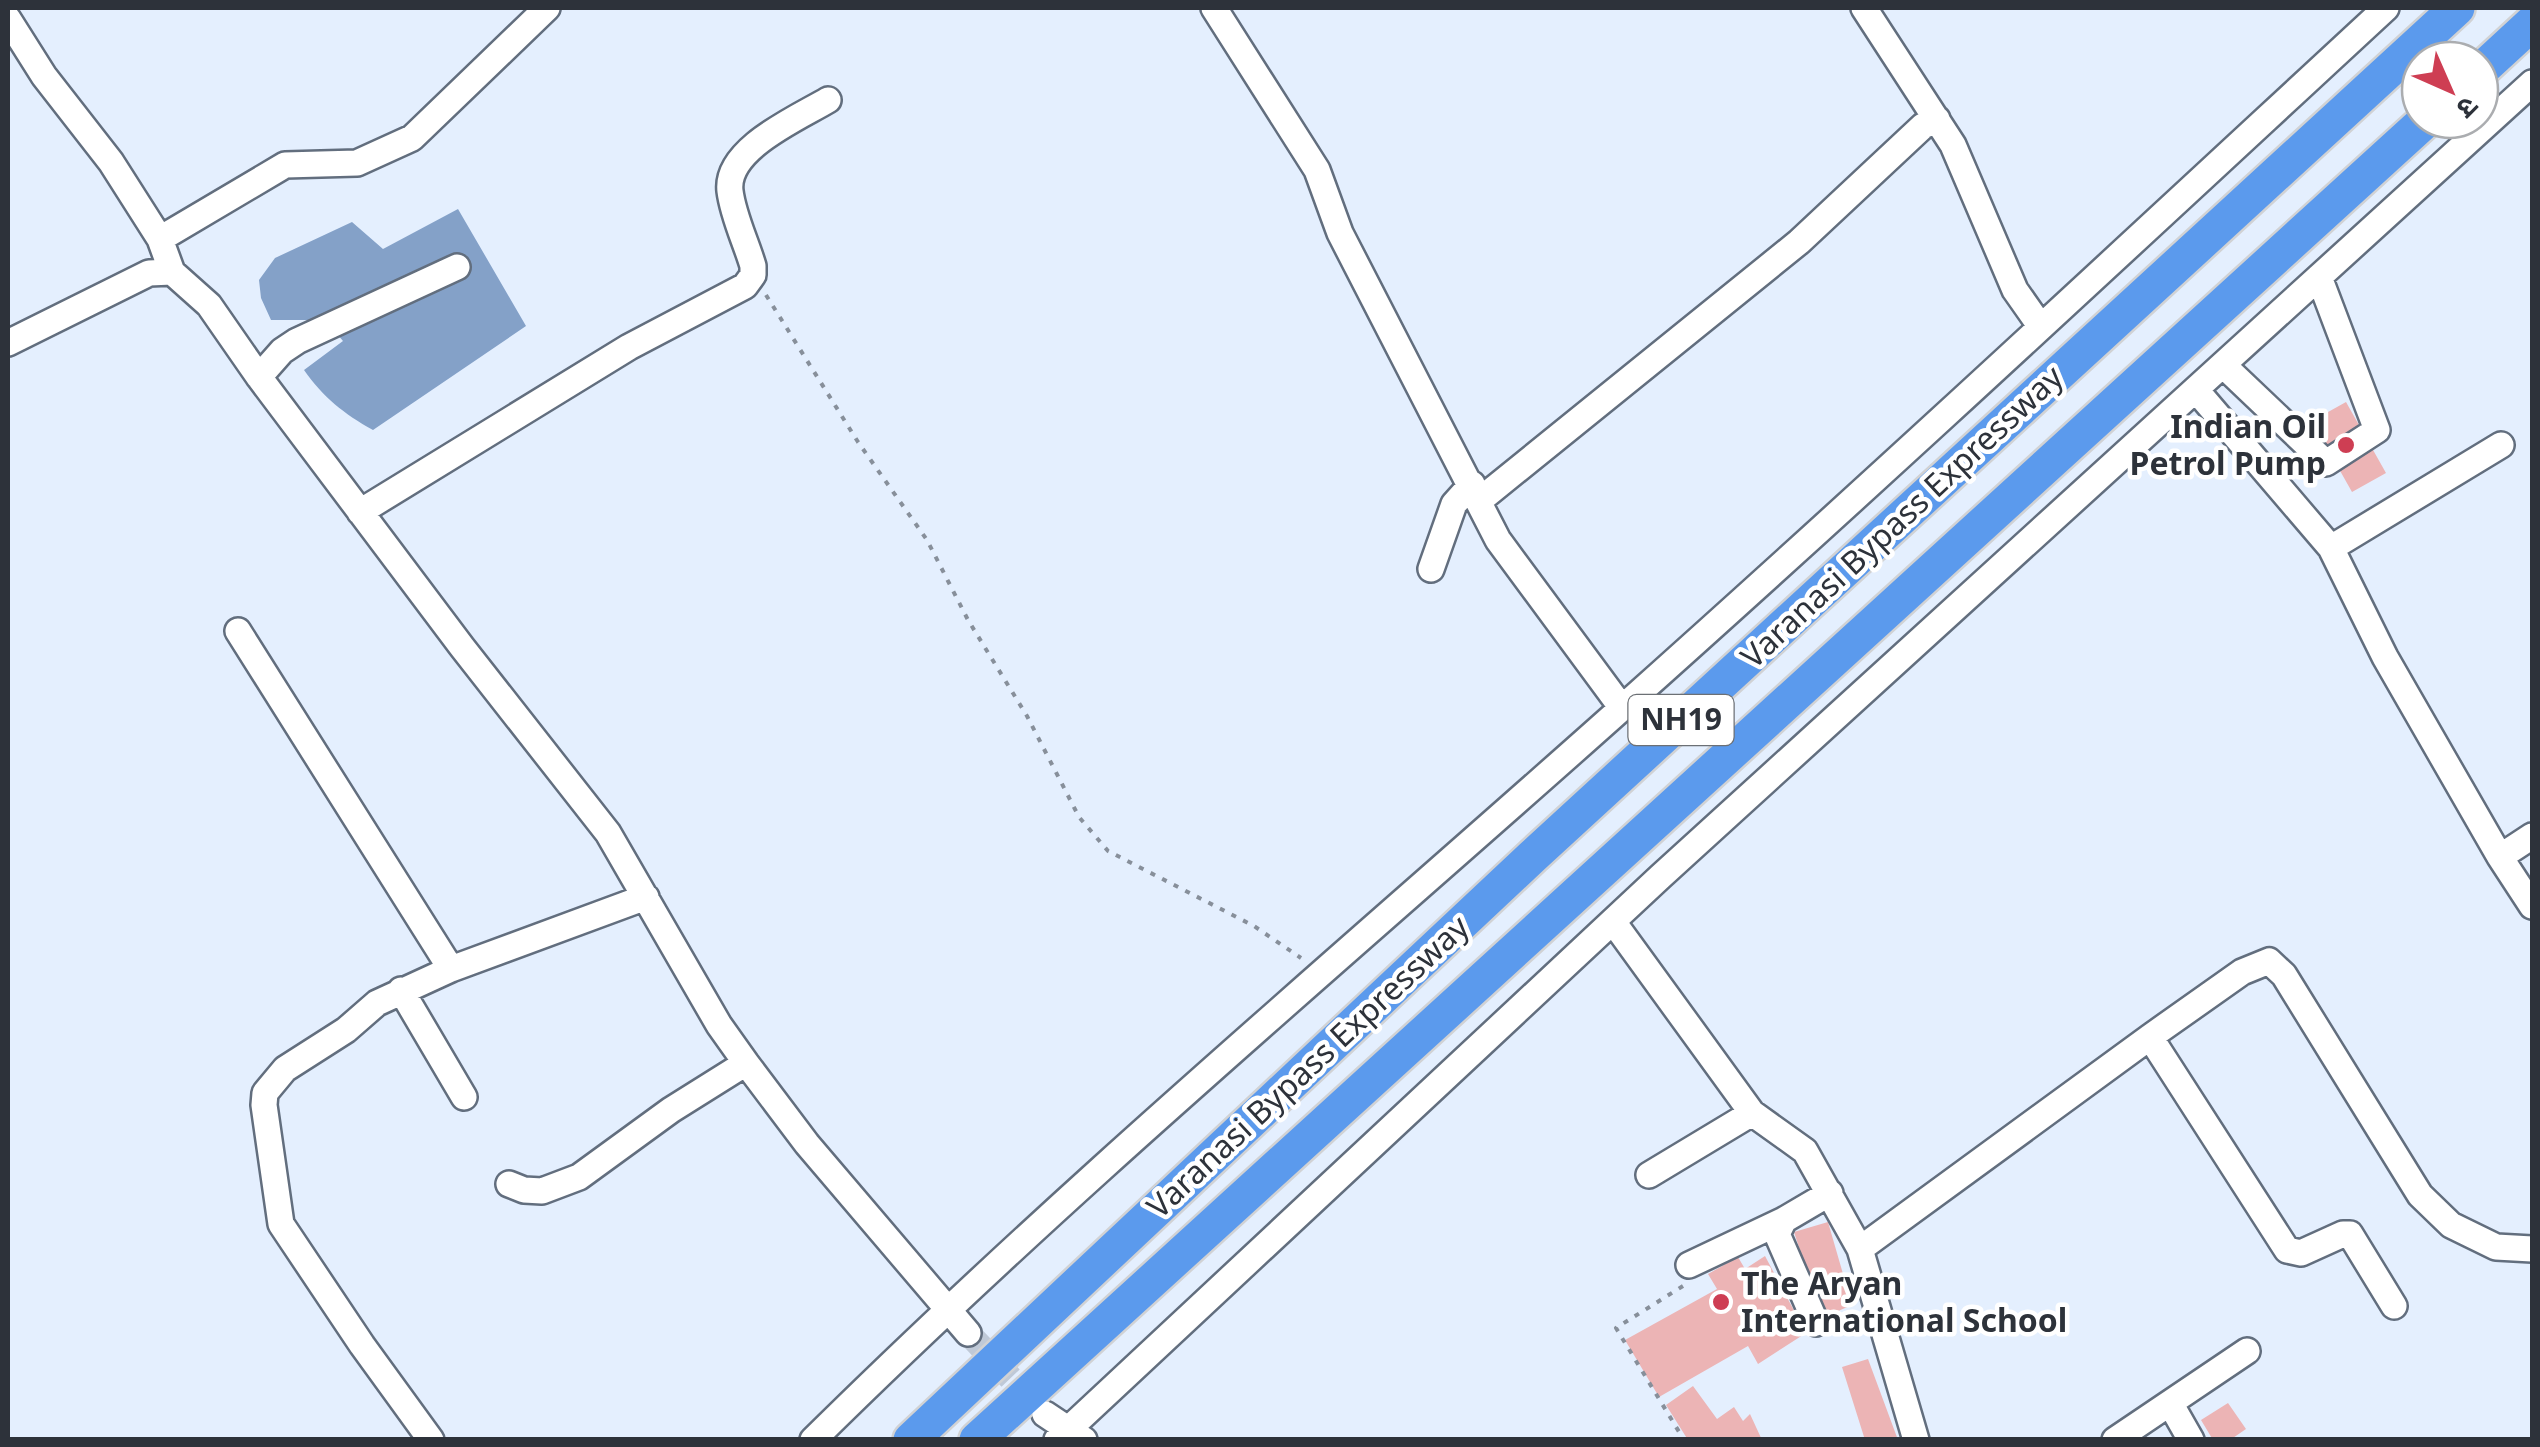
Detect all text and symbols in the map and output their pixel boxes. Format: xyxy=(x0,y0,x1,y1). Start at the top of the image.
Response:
north arrow xyxy=(2400,40,2500,140)
text: उ xyxy=(2449,89,2488,128)
street label: Varanasi Bypass Expressway xyxy=(1731,355,2072,677)
place label: Indian Oil Petrol Pump xyxy=(2130,404,2326,484)
marker: Indian Oil Petrol Pump xyxy=(2335,434,2357,456)
road number: NH19 xyxy=(1628,695,1734,745)
street label: Varanasi Bypass Expressway xyxy=(1137,905,1478,1227)
place label: The Aryan International School xyxy=(1741,1261,2067,1341)
marker: The Aryan International School xyxy=(1710,1291,1732,1313)

